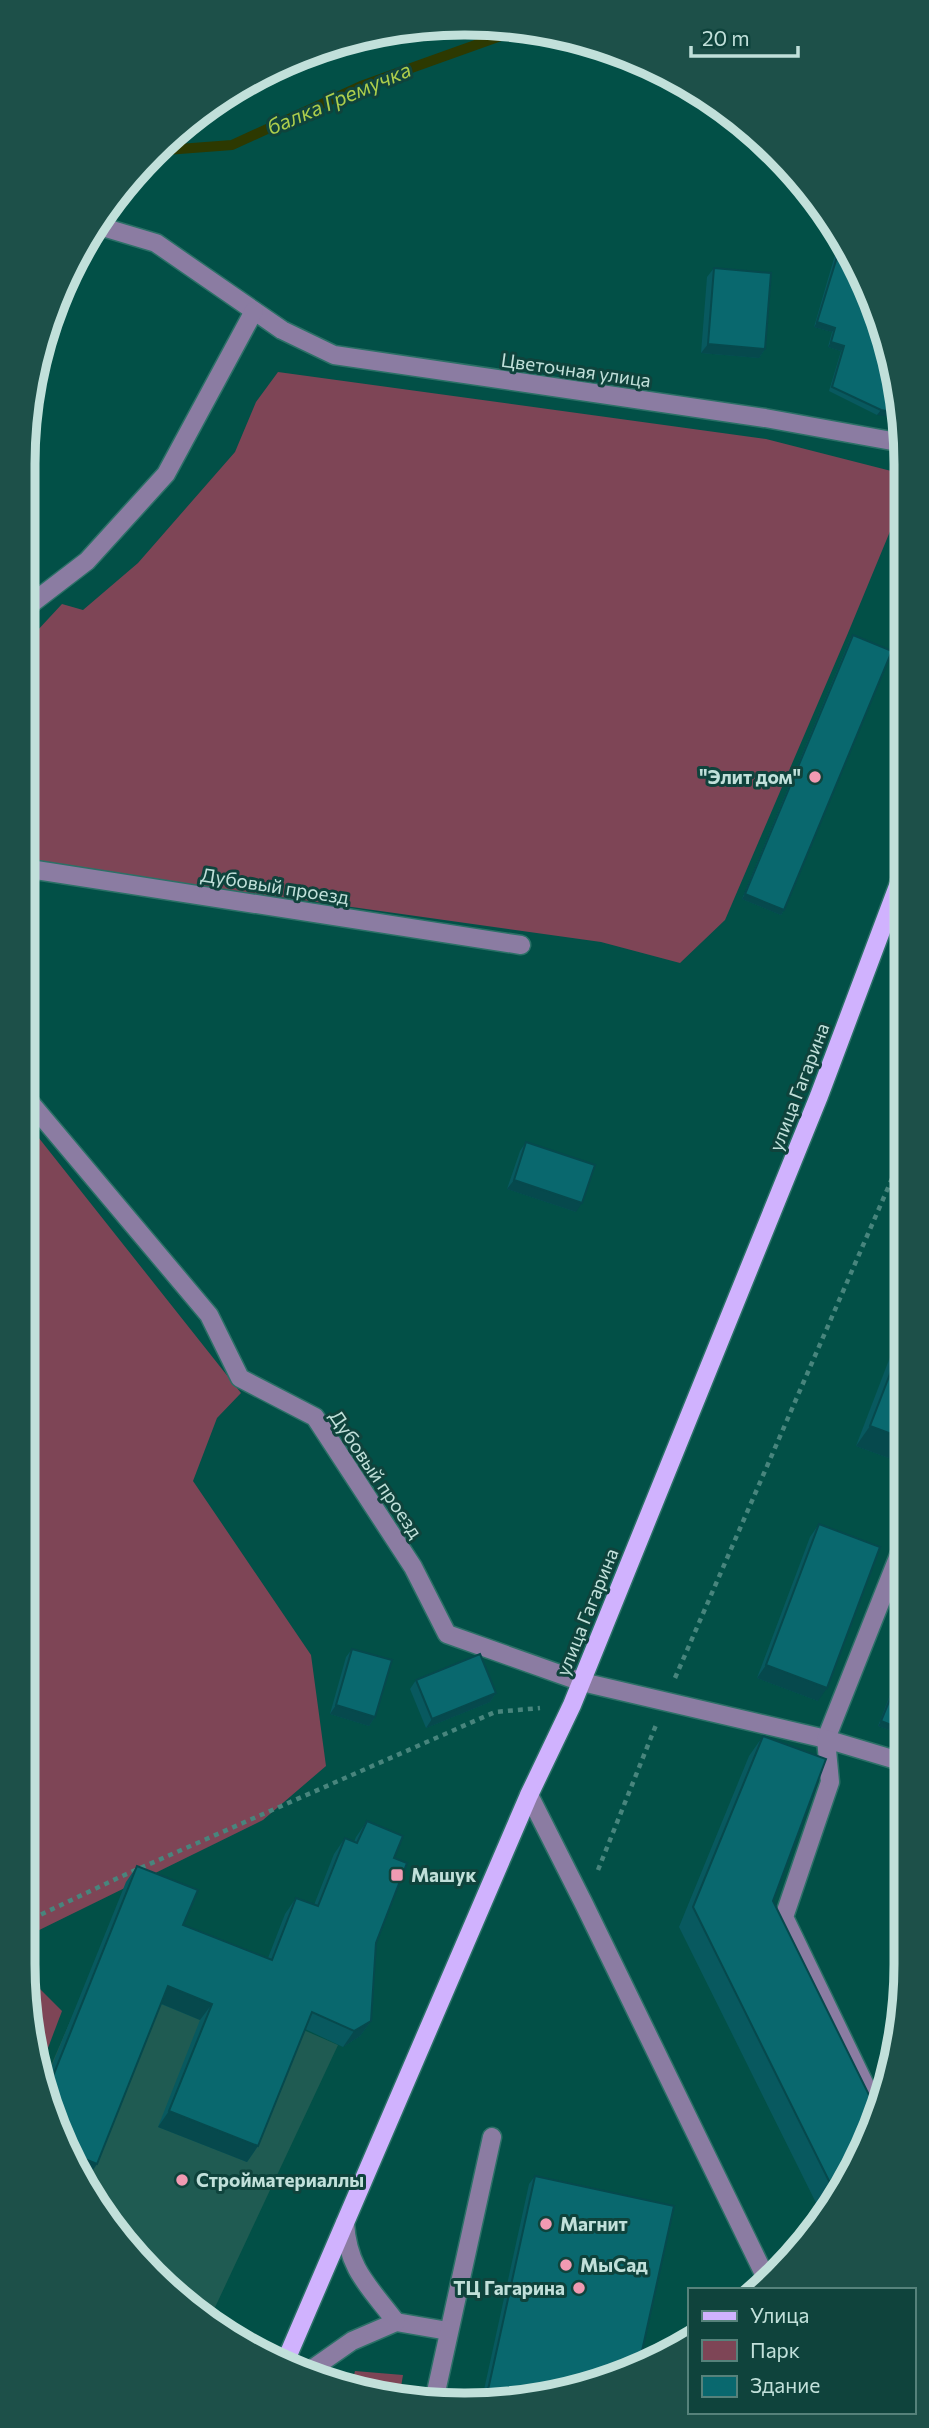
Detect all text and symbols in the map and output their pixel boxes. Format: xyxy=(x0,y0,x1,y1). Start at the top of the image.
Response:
scale bar xyxy=(691,14,798,58)
text: 20 m xyxy=(702,25,750,50)
water label: балка Гремучка xyxy=(263,56,414,139)
street label: Цветочная улица xyxy=(500,348,653,391)
place label: "Элит дом" xyxy=(699,765,801,788)
marker: "Элит дом" xyxy=(807,769,823,785)
street label: Дубовый проезд xyxy=(199,862,351,909)
street label: улица Гагарина xyxy=(764,1019,834,1154)
street label: Дубовый проезд xyxy=(325,1405,428,1542)
street label: улица Гагарина xyxy=(551,1545,623,1679)
place label: Машук xyxy=(411,1863,476,1886)
marker: Машук xyxy=(389,1867,405,1883)
place label: Стройматериаллы xyxy=(196,2168,364,2191)
marker: Стройматериаллы xyxy=(174,2172,190,2188)
place label: Магнит xyxy=(560,2212,628,2235)
marker: Магнит xyxy=(538,2216,554,2232)
place label: МыСад xyxy=(580,2253,648,2276)
marker: МыСад xyxy=(558,2257,574,2273)
place label: ТЦ Гагарина xyxy=(453,2276,565,2299)
marker: ТЦ Гагарина xyxy=(571,2280,587,2296)
legend xyxy=(688,2288,915,2414)
text: Улица xyxy=(750,2302,809,2327)
text: Парк xyxy=(750,2337,800,2362)
text: Здание xyxy=(750,2372,820,2397)

